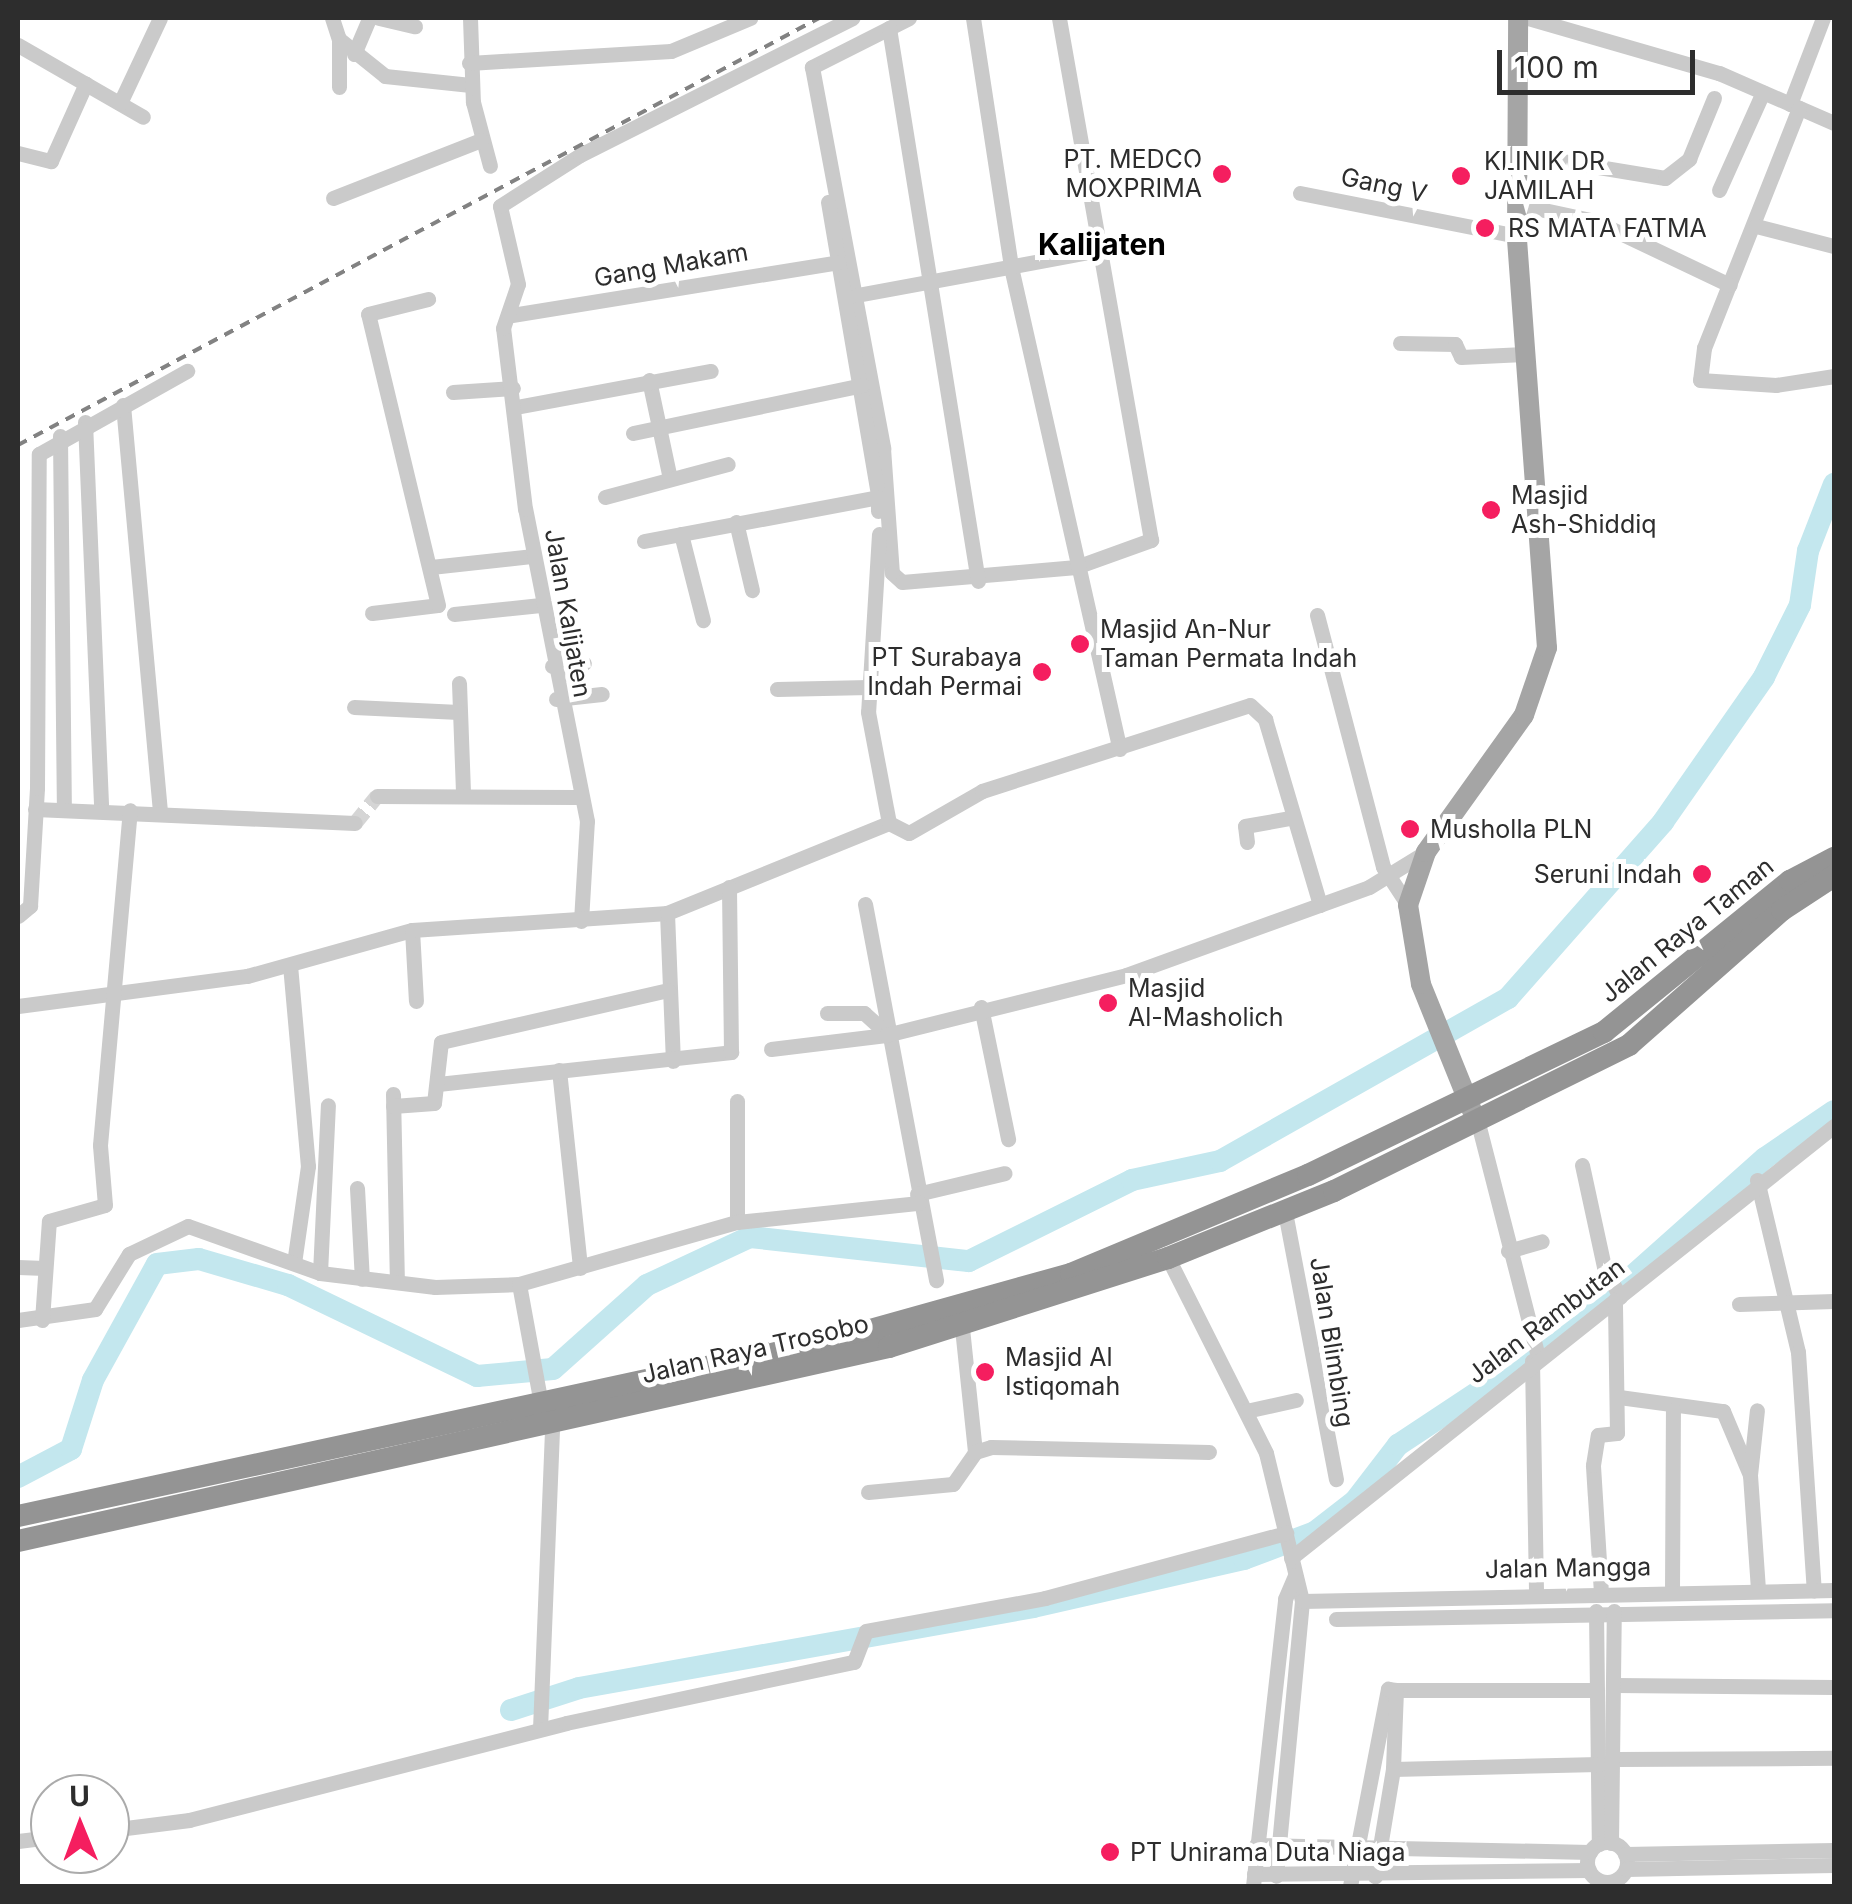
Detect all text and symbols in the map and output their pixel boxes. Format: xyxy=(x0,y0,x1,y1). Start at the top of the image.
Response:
scale bar xyxy=(1502,30,1700,92)
text: 100 m xyxy=(1514,49,1599,85)
place label: PT. MEDCO MOXPRIMA xyxy=(1063,145,1202,204)
place label: KLINIK DR JAMILAH xyxy=(1484,147,1605,206)
street label: Gang V xyxy=(1338,161,1430,209)
marker: PT. MEDCO MOXPRIMA xyxy=(1211,163,1233,185)
marker: KLINIK DR JAMILAH xyxy=(1448,163,1474,189)
place label: RS MATA FATMA xyxy=(1508,213,1707,243)
marker: RS MATA FATMA xyxy=(1472,215,1498,241)
district label: Kalijaten xyxy=(1038,226,1166,262)
street label: Gang Makam xyxy=(592,237,750,293)
place label: Masjid Ash-Shiddiq xyxy=(1511,481,1657,540)
marker: Masjid Ash-Shiddiq xyxy=(1480,499,1502,521)
street label: Jalan Kalijaten xyxy=(538,526,598,700)
place label: Masjid An-Nur Taman Permata Indah xyxy=(1100,615,1357,674)
marker: Masjid An-Nur Taman Permata Indah xyxy=(1069,633,1091,655)
place label: PT Surabaya Indah Permai xyxy=(867,643,1022,702)
marker: PT Surabaya Indah Permai xyxy=(1031,661,1053,683)
place label: Musholla PLN xyxy=(1430,814,1592,844)
marker: Musholla PLN xyxy=(1399,818,1421,840)
street label: Jalan Raya Taman xyxy=(1594,851,1780,1009)
place label: Seruni Indah xyxy=(1534,859,1682,889)
marker: Seruni Indah xyxy=(1691,863,1713,885)
place label: Masjid Al-Masholich xyxy=(1128,974,1284,1033)
marker: Masjid Al-Masholich xyxy=(1097,992,1119,1014)
street label: Jalan Rambutan xyxy=(1461,1252,1631,1390)
street label: Jalan Blimbing xyxy=(1304,1255,1360,1429)
street label: Jalan Raya Trosobo xyxy=(639,1308,871,1390)
place label: Masjid Al Istiqomah xyxy=(1005,1343,1120,1402)
marker: Masjid Al Istiqomah xyxy=(974,1361,996,1383)
street label: Jalan Mangga xyxy=(1485,1552,1651,1584)
north arrow xyxy=(30,1774,130,1874)
text: U xyxy=(69,1779,90,1813)
place label: PT Unirama Duta Niaga xyxy=(1130,1837,1405,1867)
marker: PT Unirama Duta Niaga xyxy=(1099,1841,1121,1863)

